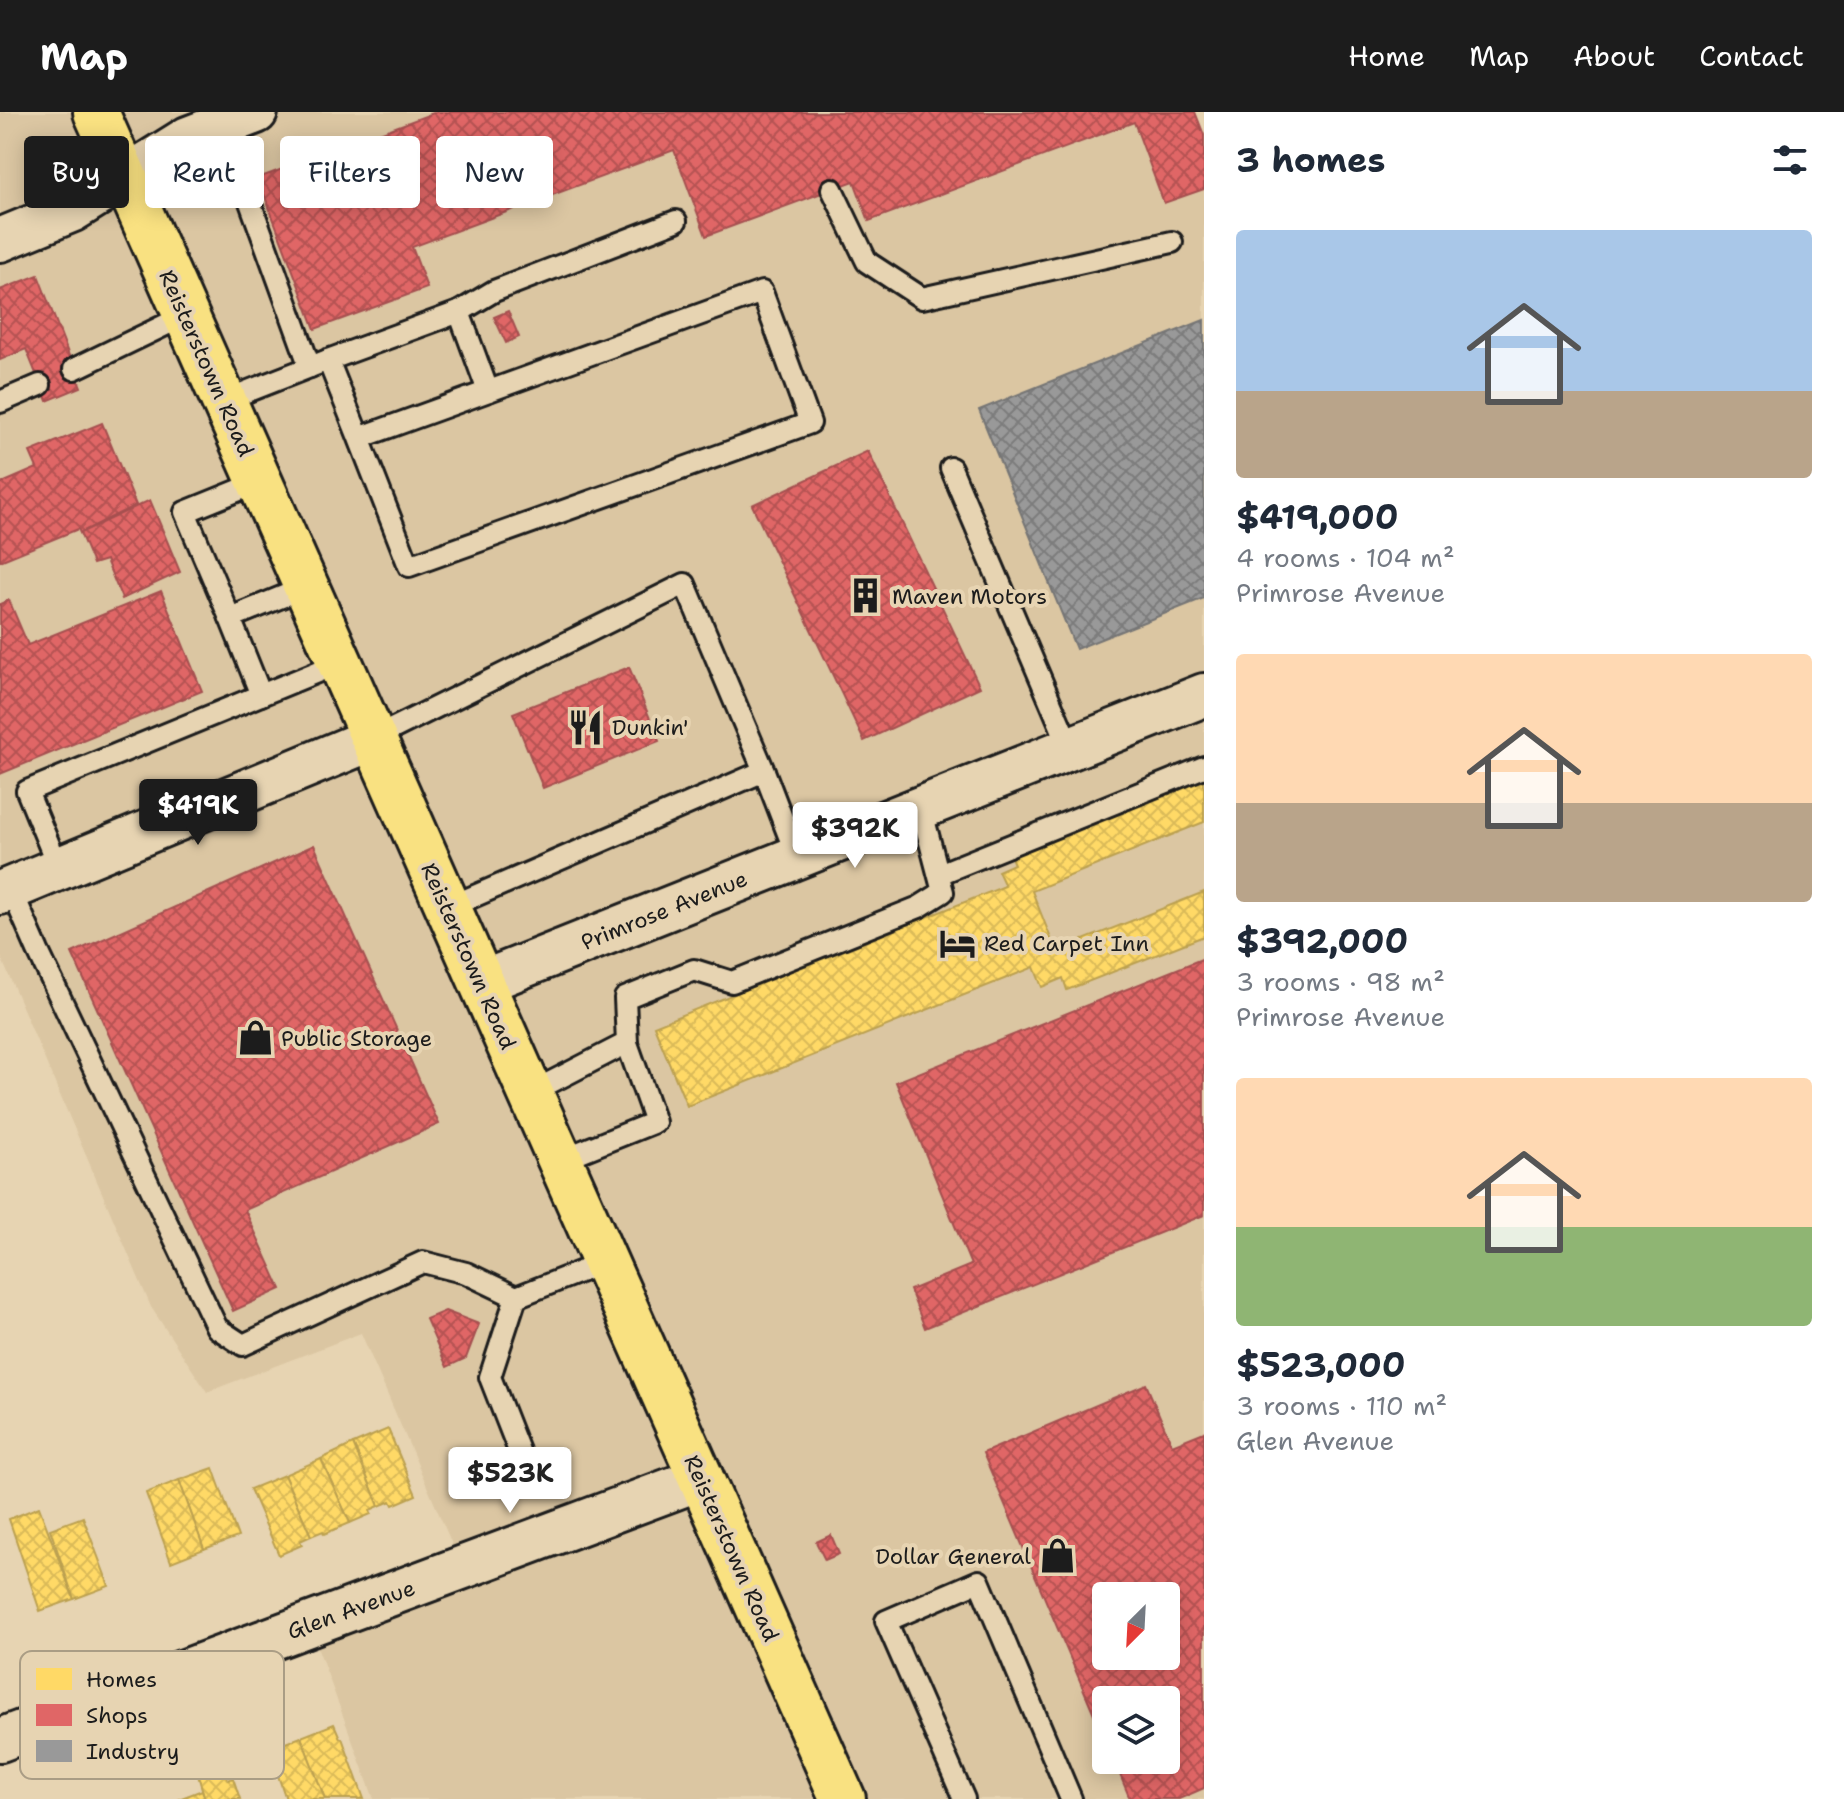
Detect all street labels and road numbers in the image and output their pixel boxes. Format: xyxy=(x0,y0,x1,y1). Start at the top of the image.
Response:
street label: Reisterstown Road xyxy=(152,265,261,461)
street label: Reisterstown Road xyxy=(414,858,523,1054)
street label: Primrose Avenue xyxy=(577,864,752,957)
street label: Reisterstown Road xyxy=(677,1450,786,1646)
street label: Glen Avenue xyxy=(283,1573,419,1646)

